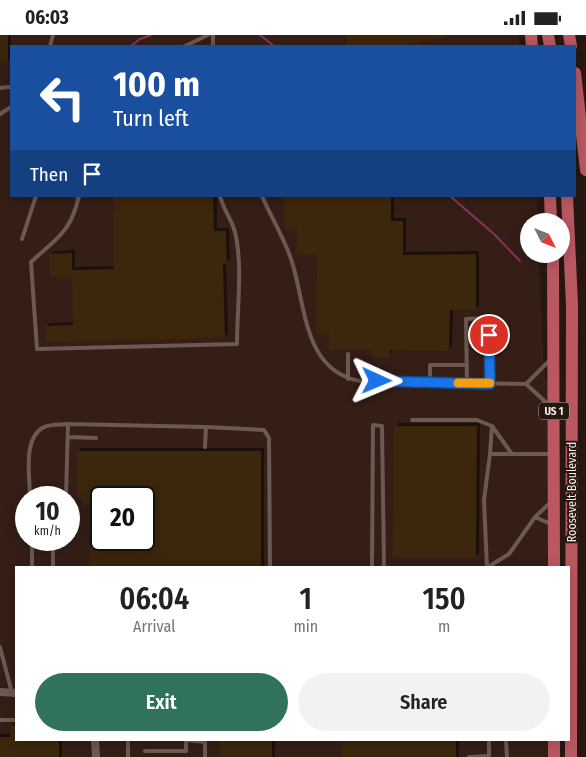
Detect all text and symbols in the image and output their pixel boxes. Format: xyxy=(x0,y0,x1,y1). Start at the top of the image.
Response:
text: 06:03 xyxy=(25,6,69,29)
text: 100 m xyxy=(113,63,200,105)
icon: left xyxy=(30,65,95,130)
text: Turn left xyxy=(113,105,189,132)
icon: arrive xyxy=(78,160,106,188)
text: Then xyxy=(30,163,68,186)
north arrow xyxy=(520,213,570,263)
map controls xyxy=(520,213,570,263)
pin xyxy=(468,314,510,356)
icon: arrive xyxy=(475,321,503,349)
position arrow xyxy=(350,354,402,406)
road number: US 1 xyxy=(539,403,569,419)
street label: Roosevelt Boulevard xyxy=(565,442,579,542)
speed limit sign: 20 xyxy=(90,486,155,551)
text: 10 xyxy=(35,497,60,527)
text: km/h xyxy=(34,524,61,538)
text: 06:04 xyxy=(119,581,189,617)
text: 1 xyxy=(300,581,312,617)
text: 150 xyxy=(423,581,466,617)
text: Arrival xyxy=(133,617,175,636)
text: min xyxy=(293,617,318,636)
text: m xyxy=(438,617,450,636)
button: Exit xyxy=(35,673,288,731)
button: Share xyxy=(298,673,550,731)

